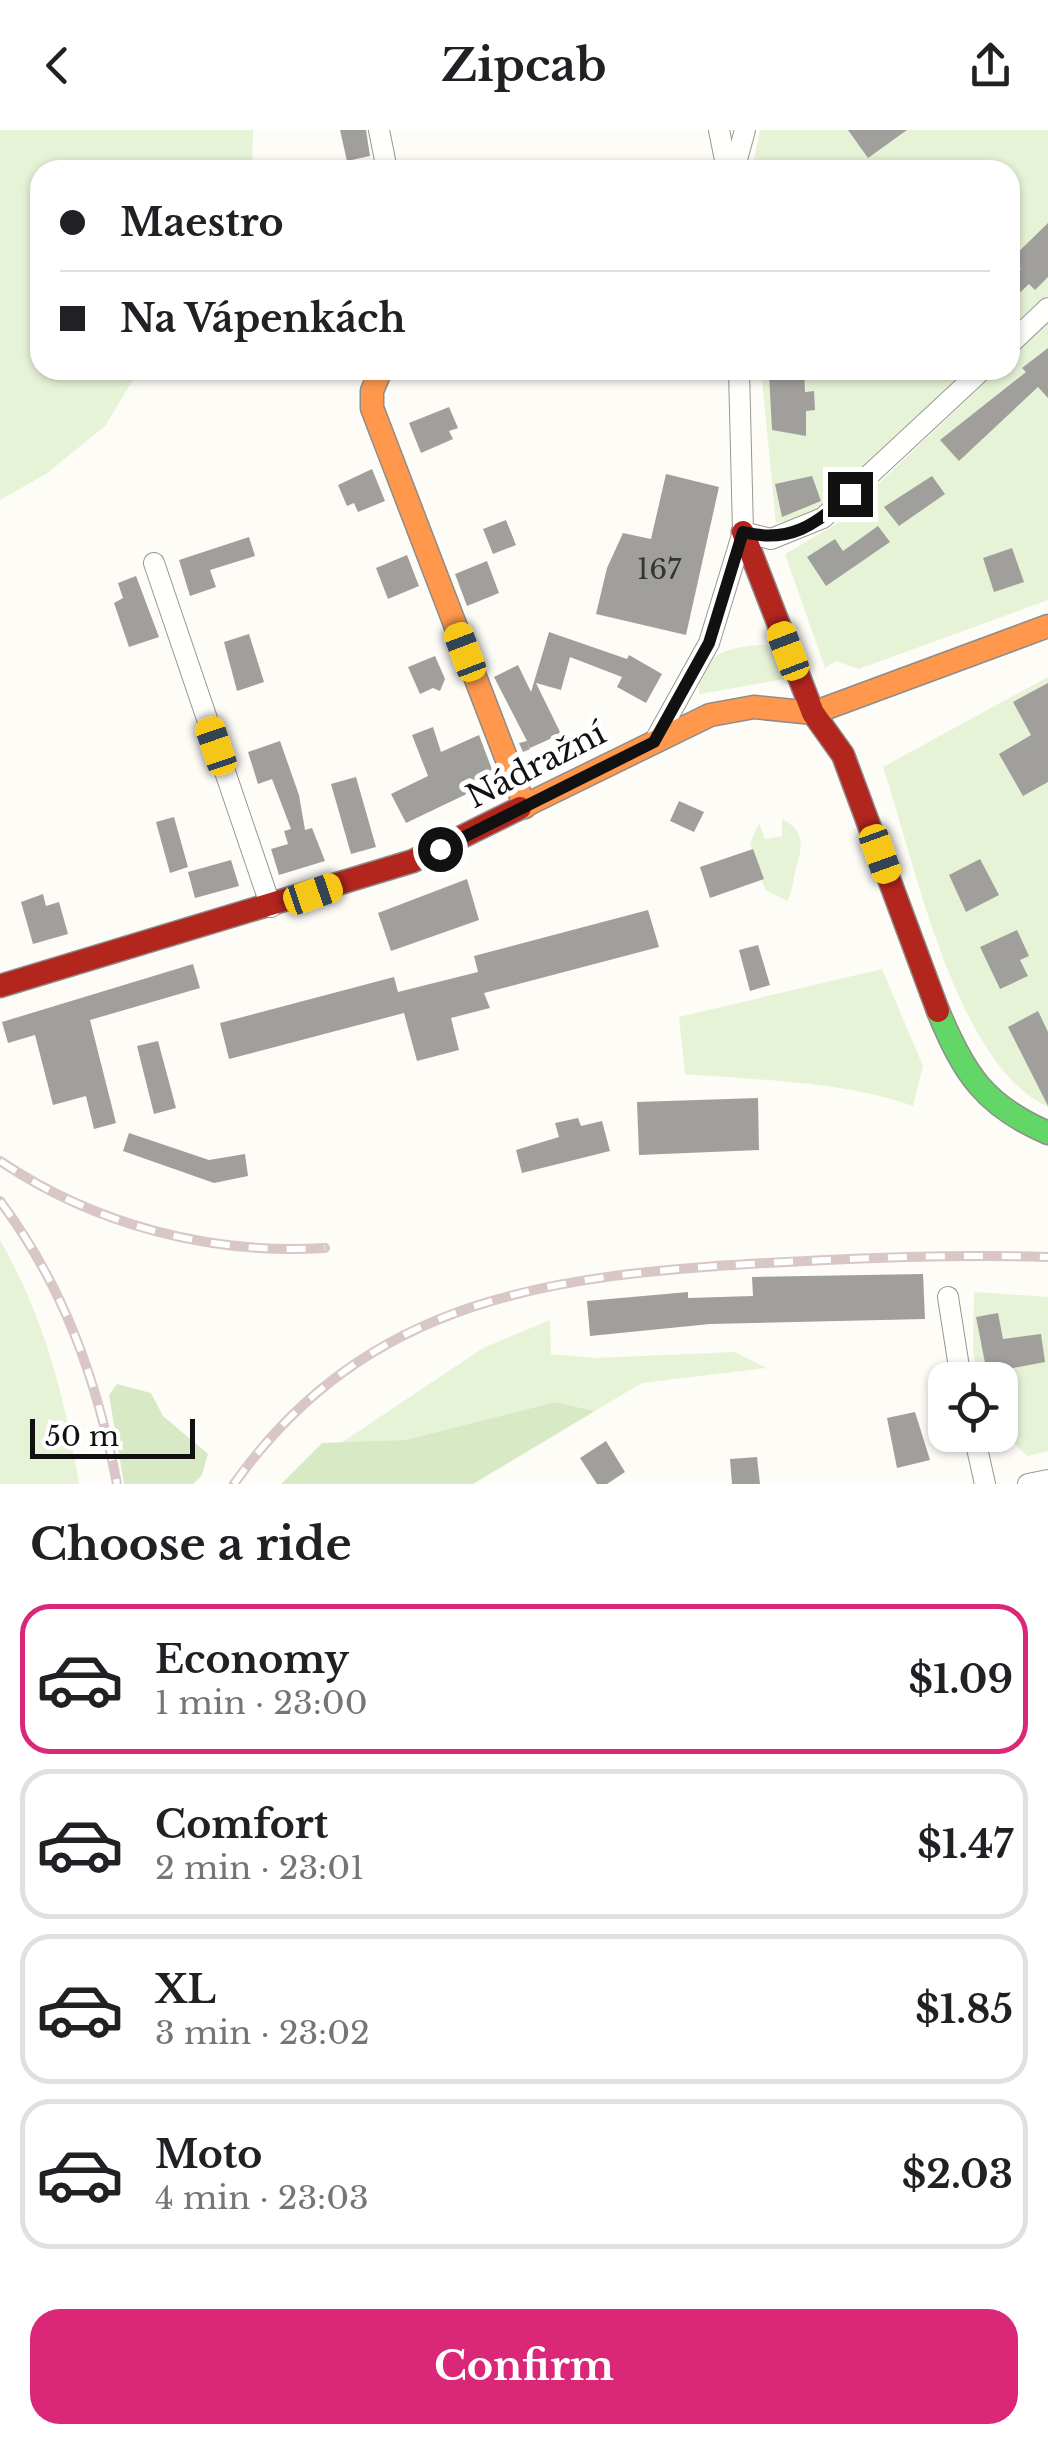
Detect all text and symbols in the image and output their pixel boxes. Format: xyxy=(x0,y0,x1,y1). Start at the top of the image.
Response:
text: Zipcab xyxy=(441,37,607,93)
icon: back xyxy=(30,38,85,93)
icon: share xyxy=(963,38,1018,93)
text: Maestro xyxy=(120,199,284,246)
text: Na Vápenkách xyxy=(120,295,406,342)
route end xyxy=(828,472,873,517)
house number: 167 xyxy=(637,552,682,587)
car xyxy=(763,618,813,684)
car xyxy=(440,619,490,685)
car xyxy=(192,713,240,779)
street label: Nádražní xyxy=(460,713,612,817)
car xyxy=(856,821,904,887)
route start xyxy=(418,827,463,872)
car xyxy=(280,870,346,918)
map controls xyxy=(928,1362,1018,1452)
button: locate xyxy=(928,1362,1018,1452)
scale bar xyxy=(30,1414,195,1458)
text: 50 m xyxy=(45,1419,119,1454)
text: Choose a ride xyxy=(30,1516,352,1572)
icon: car xyxy=(35,1634,125,1724)
text: Economy xyxy=(155,1636,349,1683)
text: $1.09 xyxy=(909,1656,1013,1703)
text: 1 min · 23:00 xyxy=(155,1683,367,1723)
icon: car xyxy=(35,1799,125,1889)
text: Comfort xyxy=(155,1801,328,1848)
text: $1.47 xyxy=(917,1821,1013,1868)
text: 2 min · 23:01 xyxy=(155,1848,364,1888)
icon: car xyxy=(35,1964,125,2054)
text: XL xyxy=(155,1966,216,2013)
text: $1.85 xyxy=(915,1986,1013,2033)
text: 3 min · 23:02 xyxy=(155,2013,370,2053)
icon: car xyxy=(35,2129,125,2219)
text: Moto xyxy=(155,2131,262,2178)
text: $2.03 xyxy=(902,2151,1013,2198)
text: 4 min · 23:03 xyxy=(155,2178,369,2218)
button: Confirm xyxy=(30,2309,1018,2424)

